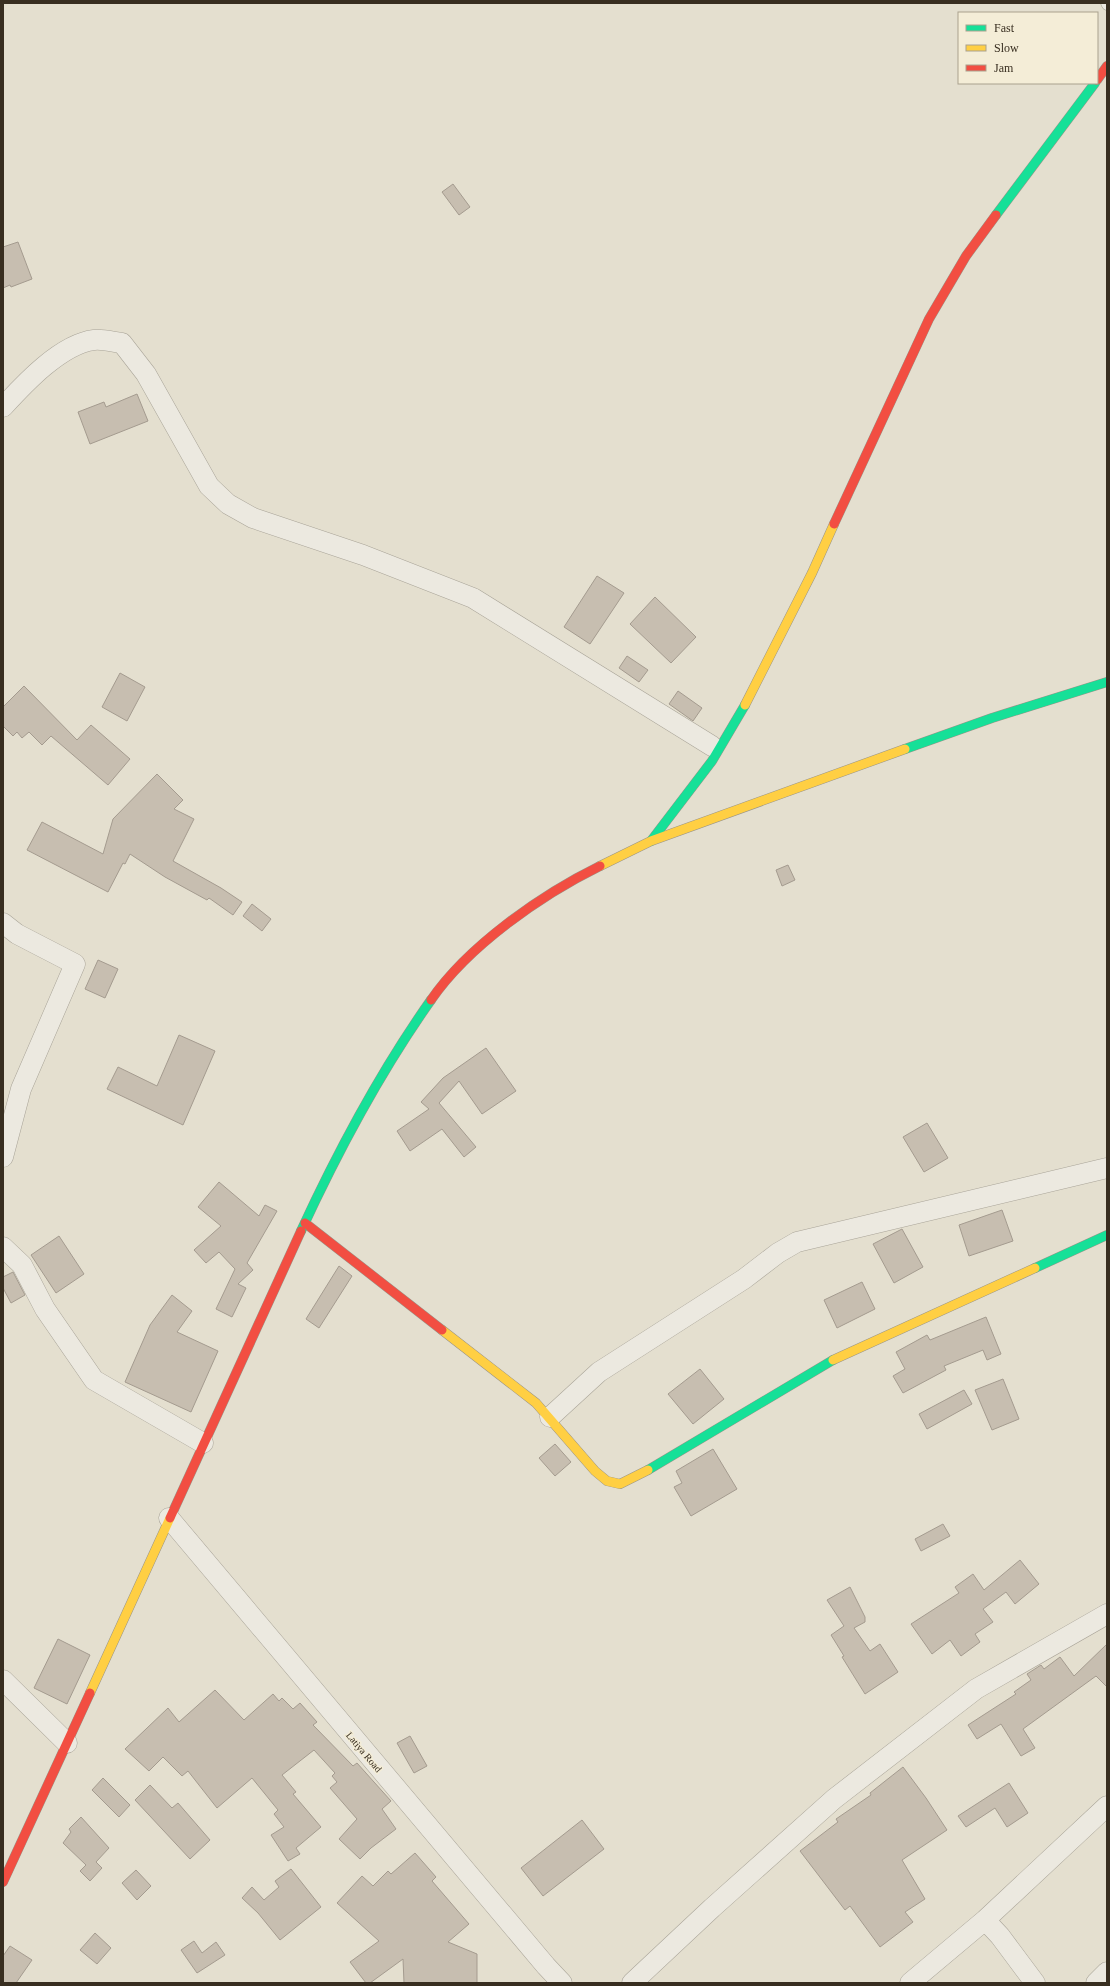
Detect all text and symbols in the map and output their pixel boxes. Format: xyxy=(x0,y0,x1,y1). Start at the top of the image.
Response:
legend xyxy=(958,12,1098,84)
text: Fast xyxy=(994,21,1015,35)
text: Slow xyxy=(994,41,1019,55)
text: Jam xyxy=(994,61,1014,75)
street label: Latiya Road xyxy=(344,1730,384,1774)

